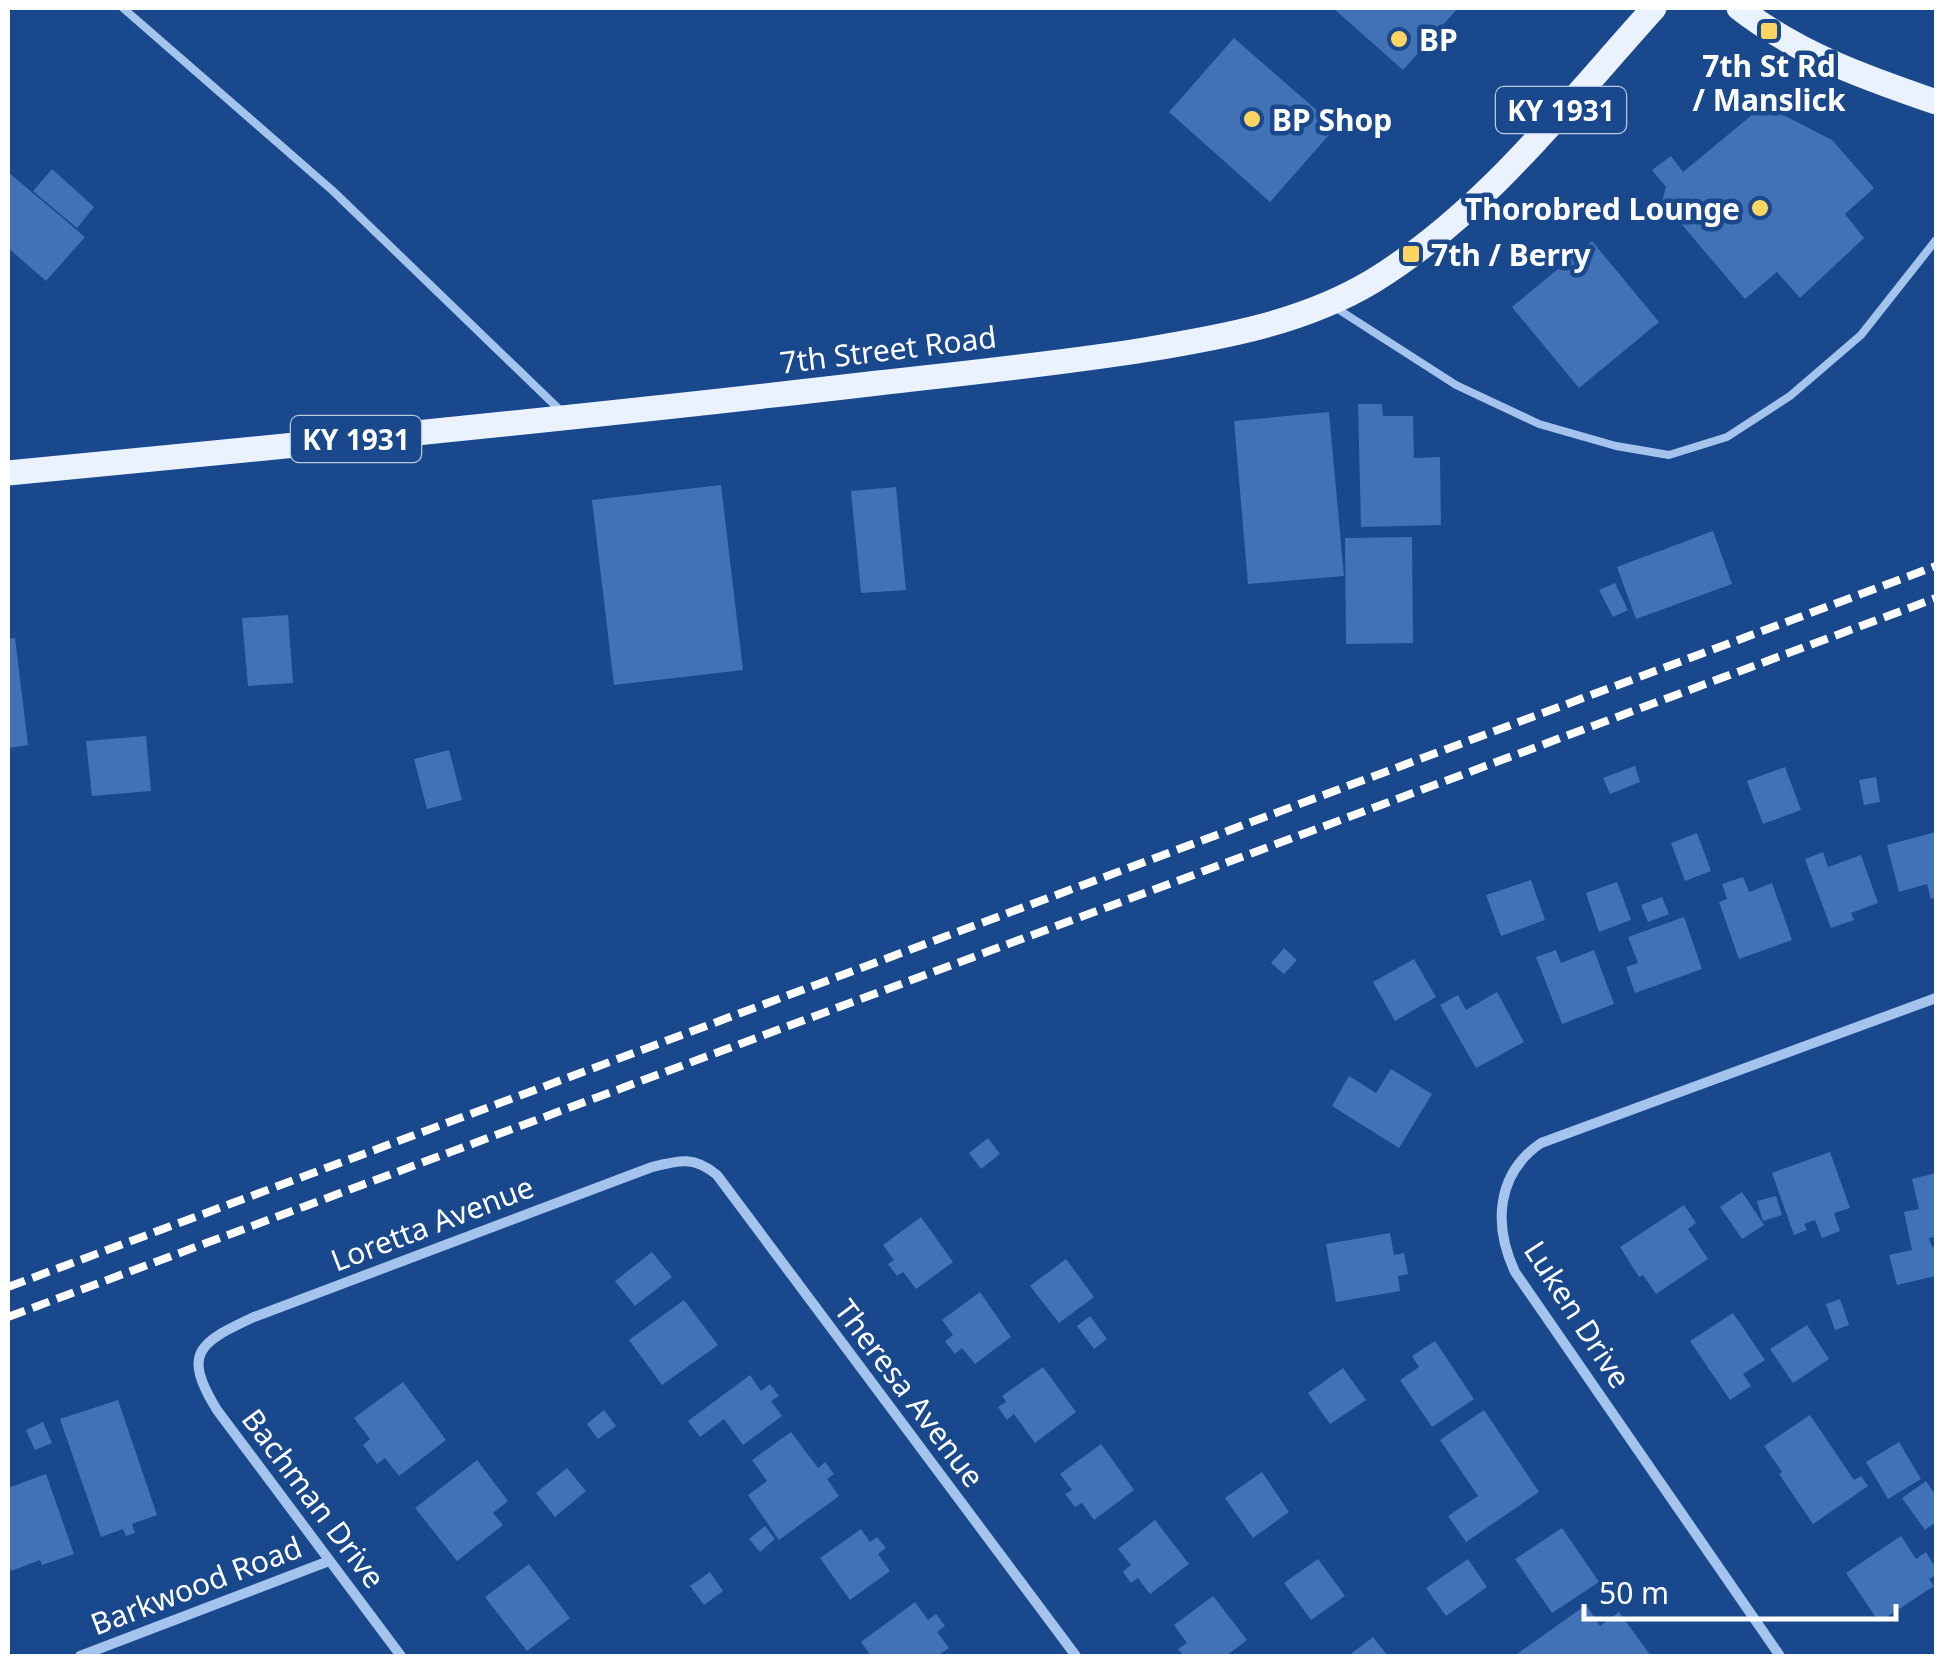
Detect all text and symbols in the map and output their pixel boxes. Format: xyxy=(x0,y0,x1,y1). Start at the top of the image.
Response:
place label: BP xyxy=(1419,19,1458,60)
marker: 7th St Rd / Manslick xyxy=(1758,20,1780,42)
marker: BP xyxy=(1388,28,1410,50)
place label: 7th St Rd / Manslick xyxy=(1692,45,1846,120)
road number: KY 1931 xyxy=(1496,87,1626,133)
place label: BP Shop xyxy=(1272,99,1392,140)
marker: BP Shop xyxy=(1241,108,1263,130)
place label: Thorobred Lounge xyxy=(1465,188,1740,229)
marker: Thorobred Lounge xyxy=(1749,197,1771,219)
place label: 7th / Berry xyxy=(1431,234,1591,275)
marker: 7th / Berry xyxy=(1400,243,1422,265)
street label: 7th Street Road xyxy=(777,315,999,383)
road number: KY 1931 xyxy=(291,416,421,462)
street label: Loretta Avenue xyxy=(325,1165,539,1281)
street label: Luken Drive xyxy=(1515,1232,1641,1396)
street label: Theresa Avenue xyxy=(826,1291,994,1495)
street label: Bachman Drive xyxy=(233,1400,395,1596)
street label: Barkwood Road xyxy=(85,1526,307,1644)
scale bar xyxy=(1584,1559,1896,1621)
text: 50 m xyxy=(1599,1572,1669,1613)

